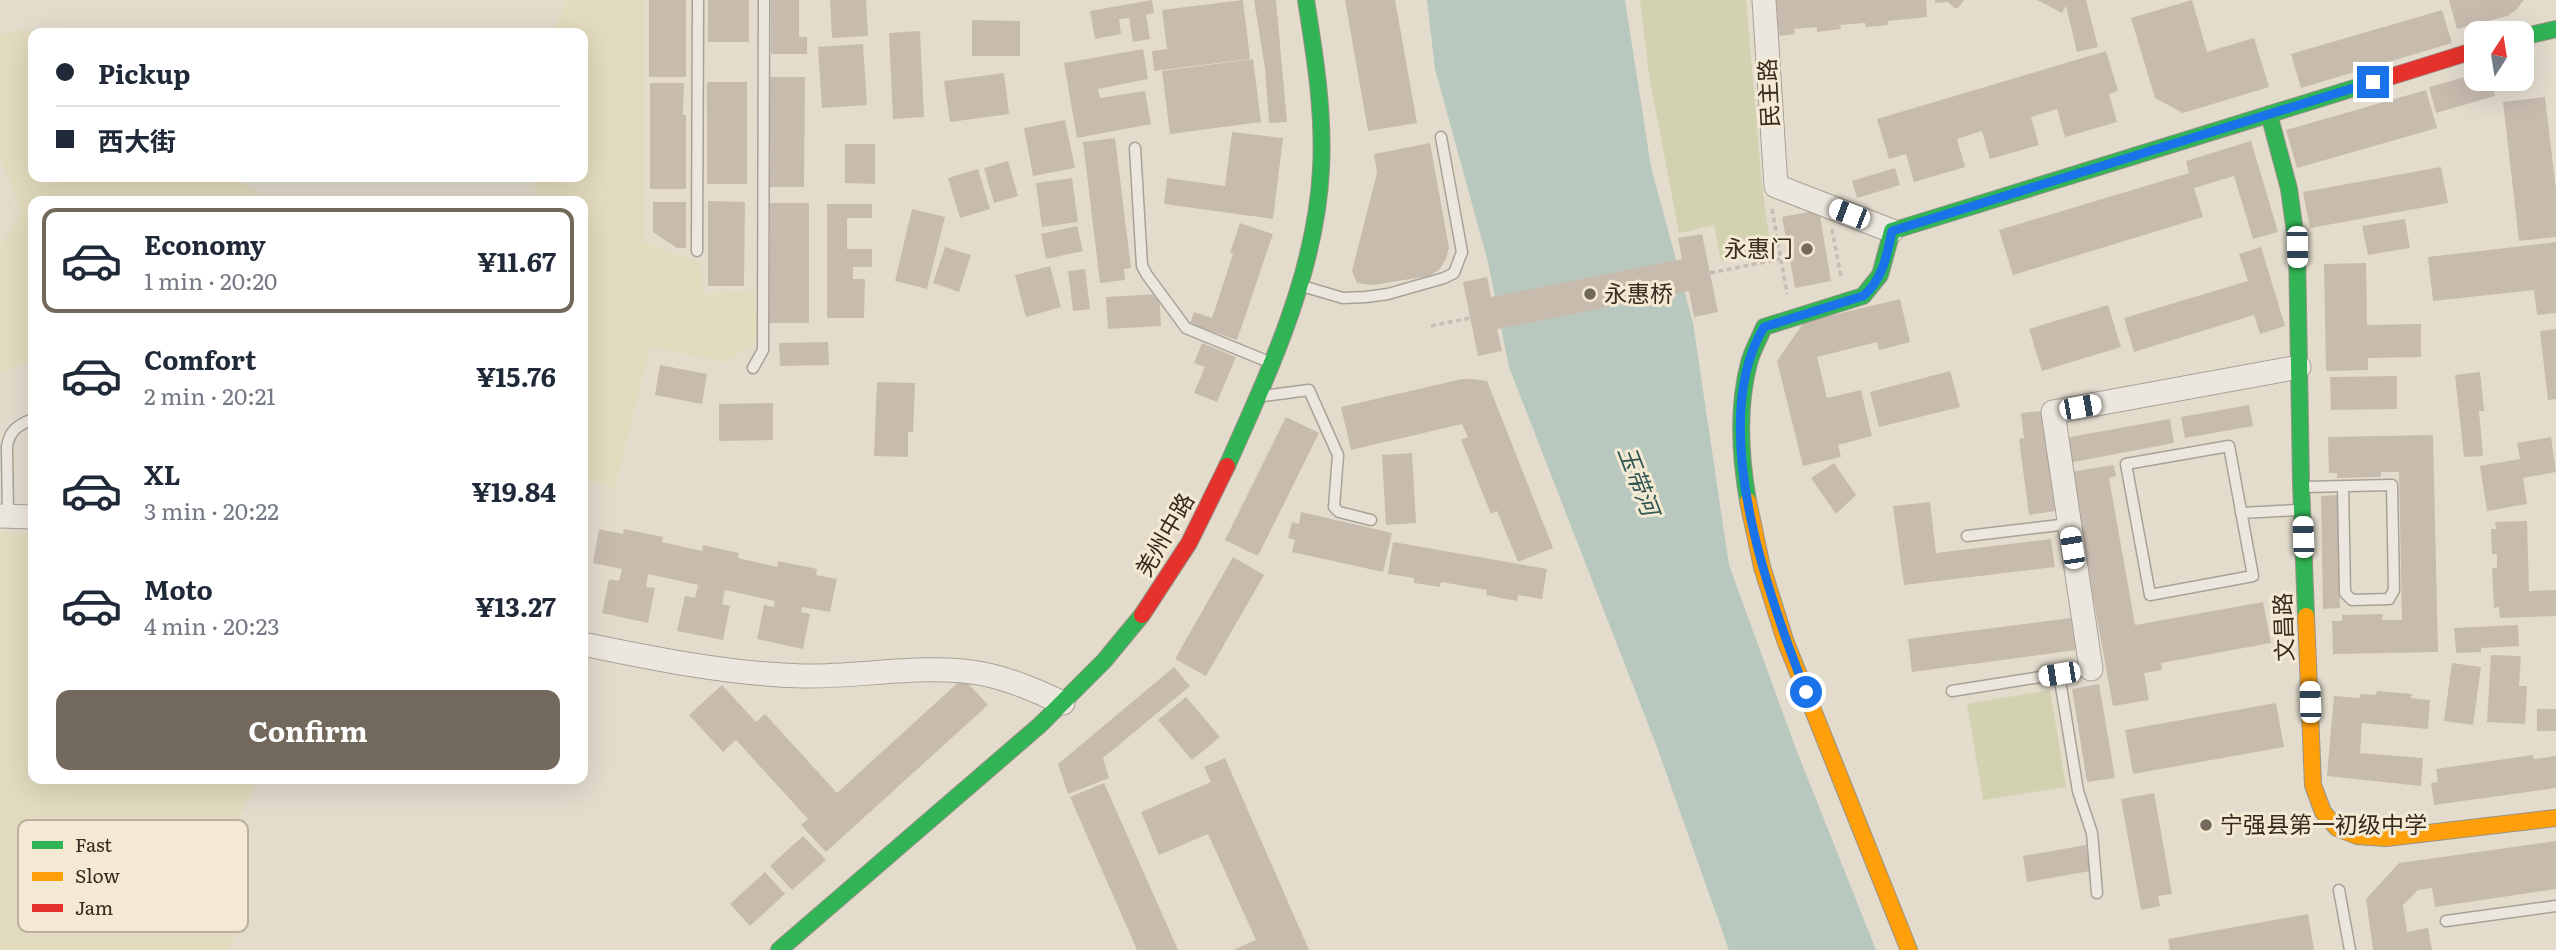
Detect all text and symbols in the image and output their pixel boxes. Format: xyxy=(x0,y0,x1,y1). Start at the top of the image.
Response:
north arrow xyxy=(2464,21,2534,91)
map controls xyxy=(2464,21,2534,91)
text: Pickup xyxy=(98,53,190,92)
street label: 民主路 xyxy=(1748,58,1786,128)
route end xyxy=(2357,66,2389,98)
text: 西大街 xyxy=(98,120,176,159)
car xyxy=(1826,197,1873,231)
text: Economy xyxy=(144,224,266,263)
car xyxy=(2287,226,2308,268)
icon: car xyxy=(60,229,123,292)
place label: 永惠门 xyxy=(1724,230,1793,264)
text: ¥11.67 xyxy=(477,241,556,280)
marker: 永惠门 xyxy=(1799,241,1815,257)
text: 1 min · 20:20 xyxy=(144,263,277,297)
place label: 永惠桥 xyxy=(1604,275,1673,309)
marker: 永惠桥 xyxy=(1582,286,1598,302)
text: Comfort xyxy=(144,339,256,378)
icon: car xyxy=(60,344,123,407)
text: ¥15.76 xyxy=(476,356,556,395)
text: 2 min · 20:21 xyxy=(144,378,276,412)
car xyxy=(2058,393,2103,421)
water label: 玉带河 xyxy=(1611,440,1671,524)
text: XL xyxy=(144,454,181,493)
icon: car xyxy=(60,459,123,522)
text: ¥19.84 xyxy=(472,471,556,510)
street label: 羌州中路 xyxy=(1126,486,1201,582)
text: 3 min · 20:22 xyxy=(144,493,279,527)
car xyxy=(2292,516,2315,558)
car xyxy=(2059,526,2086,570)
text: Moto xyxy=(144,569,213,608)
icon: car xyxy=(60,574,123,637)
text: ¥13.27 xyxy=(475,586,556,625)
street label: 文昌路 xyxy=(2264,592,2300,662)
text: 4 min · 20:23 xyxy=(144,608,280,642)
car xyxy=(2037,660,2082,688)
route start xyxy=(1790,676,1822,708)
car xyxy=(2299,681,2322,723)
button: Confirm xyxy=(56,690,560,770)
place label: 宁强县第一初级中学 xyxy=(2220,806,2427,840)
marker: 宁强县第一初级中学 xyxy=(2198,817,2214,833)
legend xyxy=(18,820,248,932)
text: Fast xyxy=(75,830,112,858)
text: Slow xyxy=(75,861,120,889)
text: Jam xyxy=(75,893,113,921)

